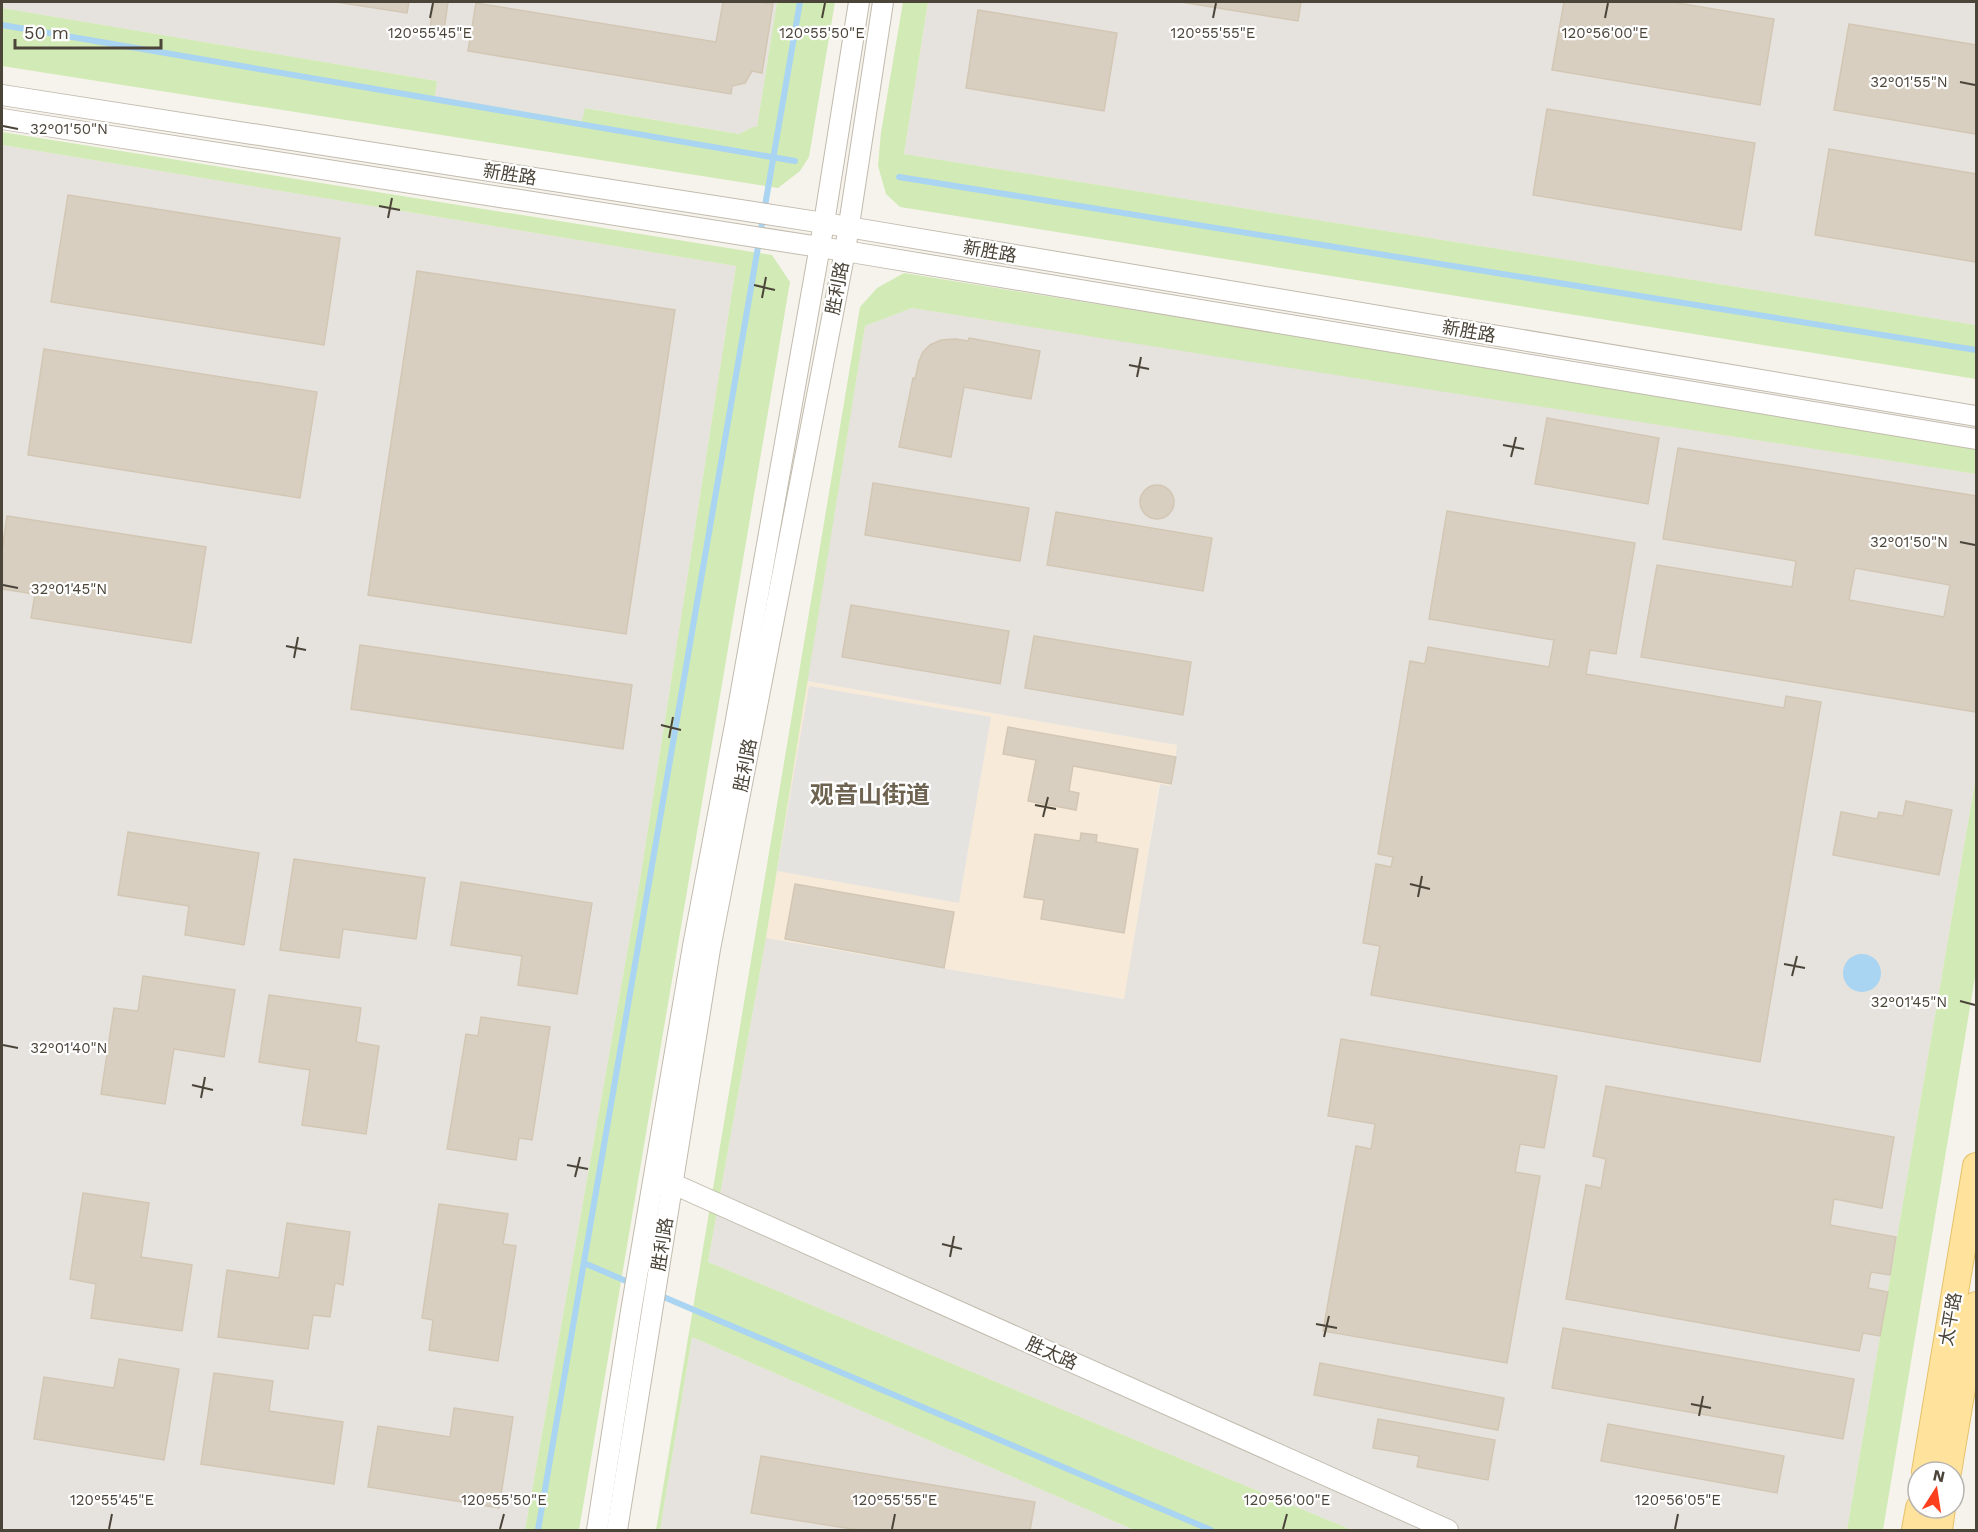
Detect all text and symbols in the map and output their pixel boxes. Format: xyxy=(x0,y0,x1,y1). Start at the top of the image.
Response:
scale bar xyxy=(15,12,160,50)
text: 50 m xyxy=(24,22,69,43)
text: 120°55'45"E xyxy=(388,24,472,42)
text: 120°55'50"E xyxy=(779,24,865,42)
text: 120°55'55"E xyxy=(1171,24,1255,42)
text: 120°56'00"E xyxy=(1562,24,1648,42)
text: 32°01'55"N xyxy=(1870,73,1948,91)
text: 32°01'50"N xyxy=(30,120,108,138)
street label: 新胜路 xyxy=(482,159,538,189)
street label: 新胜路 xyxy=(962,236,1018,266)
street label: 胜利路 xyxy=(822,259,852,317)
street label: 新胜路 xyxy=(1441,316,1497,346)
text: 32°01'50"N xyxy=(1870,533,1948,551)
text: 32°01'45"N xyxy=(31,580,107,598)
street label: 胜利路 xyxy=(730,736,760,794)
district label: 观音山街道 xyxy=(810,781,930,809)
text: 32°01'45"N xyxy=(1871,993,1947,1011)
text: 32°01'40"N xyxy=(30,1039,108,1057)
street label: 胜利路 xyxy=(647,1216,677,1272)
street label: 太平路 xyxy=(1935,1291,1965,1347)
street label: 胜太路 xyxy=(1023,1332,1081,1374)
north arrow xyxy=(1906,1460,1966,1520)
text: N xyxy=(1931,1465,1947,1486)
text: 120°55'45"E xyxy=(70,1491,154,1509)
text: 120°55'50"E xyxy=(461,1491,547,1509)
text: 120°55'55"E xyxy=(853,1491,937,1509)
text: 120°56'00"E xyxy=(1244,1491,1330,1509)
text: 120°56'05"E xyxy=(1635,1491,1721,1509)

